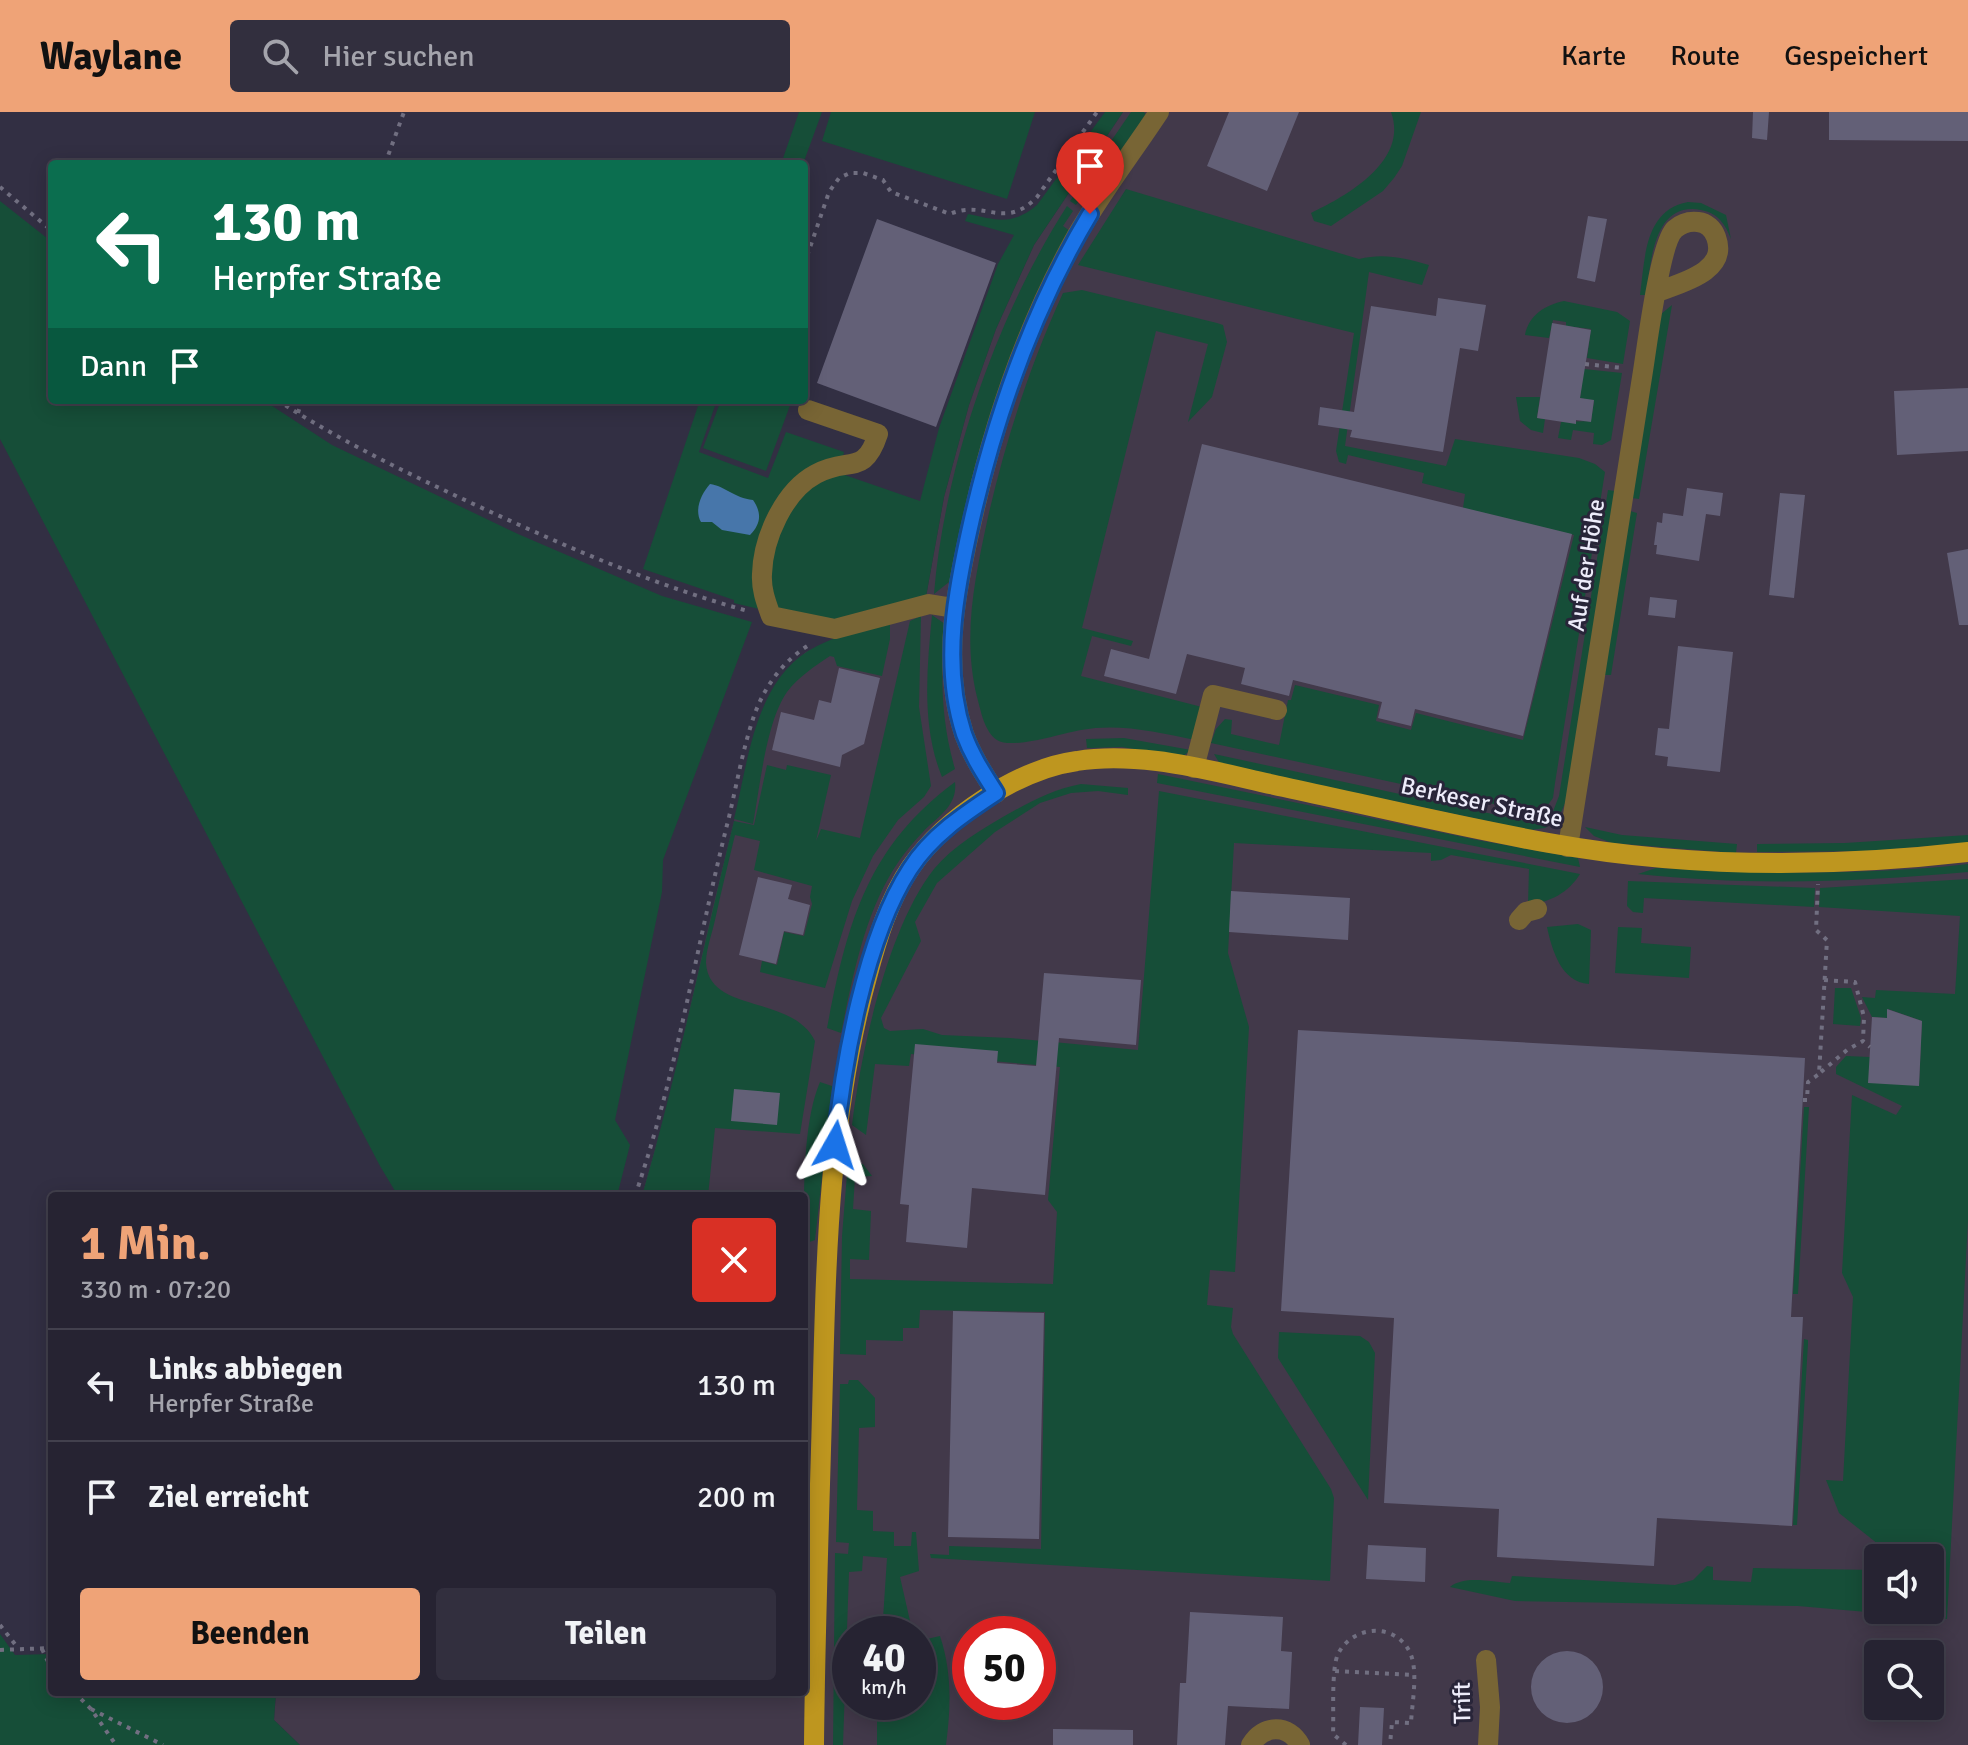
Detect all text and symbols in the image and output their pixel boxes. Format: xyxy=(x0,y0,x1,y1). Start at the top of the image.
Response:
search box xyxy=(230,20,790,92)
text: Waylane xyxy=(40,33,182,80)
icon: search xyxy=(258,34,302,78)
text: Hier suchen xyxy=(322,38,475,75)
text: Karte xyxy=(1561,39,1626,73)
text: Route xyxy=(1670,39,1740,73)
text: Gespeichert xyxy=(1784,39,1928,73)
pin xyxy=(1056,132,1124,214)
icon: arrive xyxy=(1068,144,1112,188)
text: 130 m xyxy=(212,187,360,256)
icon: left xyxy=(80,192,184,296)
text: Herpfer Straße xyxy=(212,256,442,301)
icon: arrive xyxy=(163,344,207,388)
text: Dann xyxy=(80,348,147,385)
street label: Auf der Höhe xyxy=(1561,497,1611,633)
street label: Berkeser Straße xyxy=(1398,770,1566,834)
position arrow xyxy=(793,1103,877,1187)
text: 1 Min. xyxy=(80,1214,211,1273)
button: close xyxy=(692,1218,776,1302)
text: 330 m · 07:20 xyxy=(80,1274,231,1306)
text: Links abbiegen xyxy=(148,1351,343,1388)
icon: left xyxy=(80,1363,124,1407)
text: 130 m xyxy=(697,1367,776,1404)
text: Herpfer Straße xyxy=(148,1388,314,1420)
icon: arrive xyxy=(80,1475,124,1519)
text: Ziel erreicht xyxy=(148,1479,309,1516)
text: 200 m xyxy=(697,1479,776,1516)
map controls xyxy=(1864,1544,1944,1720)
button: sound xyxy=(1864,1544,1944,1624)
button: Beenden xyxy=(80,1588,420,1680)
button: Teilen xyxy=(436,1588,776,1680)
speed limit sign: 50 xyxy=(952,1616,1056,1720)
text: 40 xyxy=(862,1633,906,1683)
button: search xyxy=(1864,1640,1944,1720)
text: km/h xyxy=(861,1675,907,1700)
street label: Trift xyxy=(1447,1681,1477,1724)

